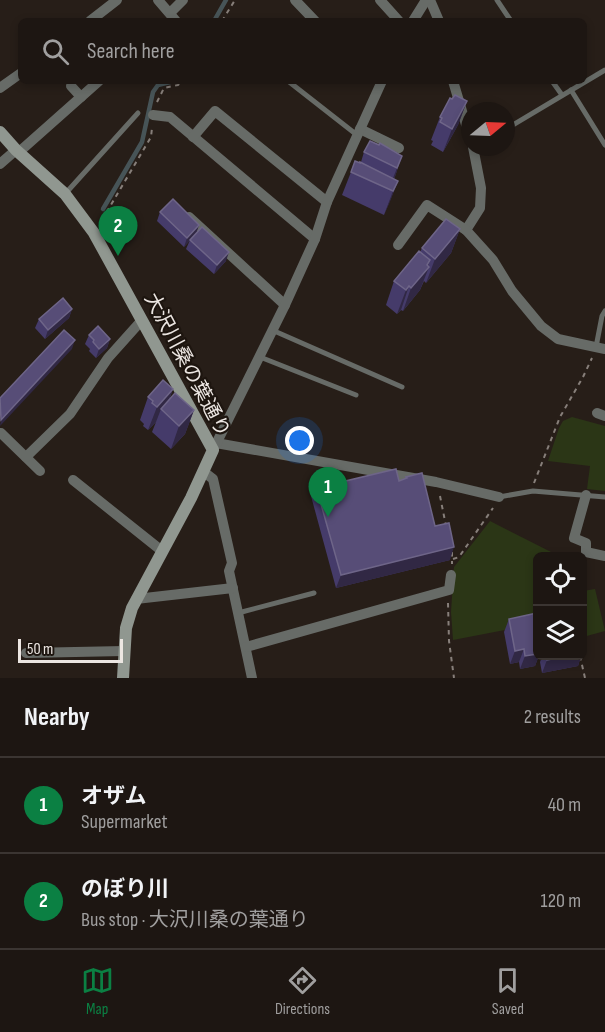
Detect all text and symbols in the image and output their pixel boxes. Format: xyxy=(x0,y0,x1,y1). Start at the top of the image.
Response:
search box xyxy=(18,18,587,84)
icon: search xyxy=(39,35,72,68)
text: Search here xyxy=(87,38,174,65)
north arrow xyxy=(461,102,515,156)
pin: 2 xyxy=(98,206,138,256)
street label: 大沢川桑の葉通り xyxy=(139,289,235,441)
your location xyxy=(285,426,314,455)
pin: 1 xyxy=(308,468,348,517)
map controls xyxy=(533,552,587,660)
button: locate xyxy=(533,552,587,606)
button: layers xyxy=(533,606,587,660)
scale bar xyxy=(18,636,123,664)
text: 50 m xyxy=(27,640,53,659)
text: Nearby xyxy=(24,702,90,733)
text: 2 results xyxy=(524,705,581,729)
text: オザム xyxy=(81,783,147,810)
text: 1 xyxy=(40,793,47,817)
text: 40 m xyxy=(548,793,581,817)
text: Supermarket xyxy=(81,810,168,834)
text: のぼり川 xyxy=(81,876,169,903)
text: 2 xyxy=(39,889,48,913)
text: 120 m xyxy=(541,889,581,913)
text: Bus stop · 大沢川桑の葉通り xyxy=(81,908,309,932)
tab: Map xyxy=(81,964,114,1019)
tab: Directions xyxy=(275,964,330,1019)
tab: Saved xyxy=(491,964,524,1019)

